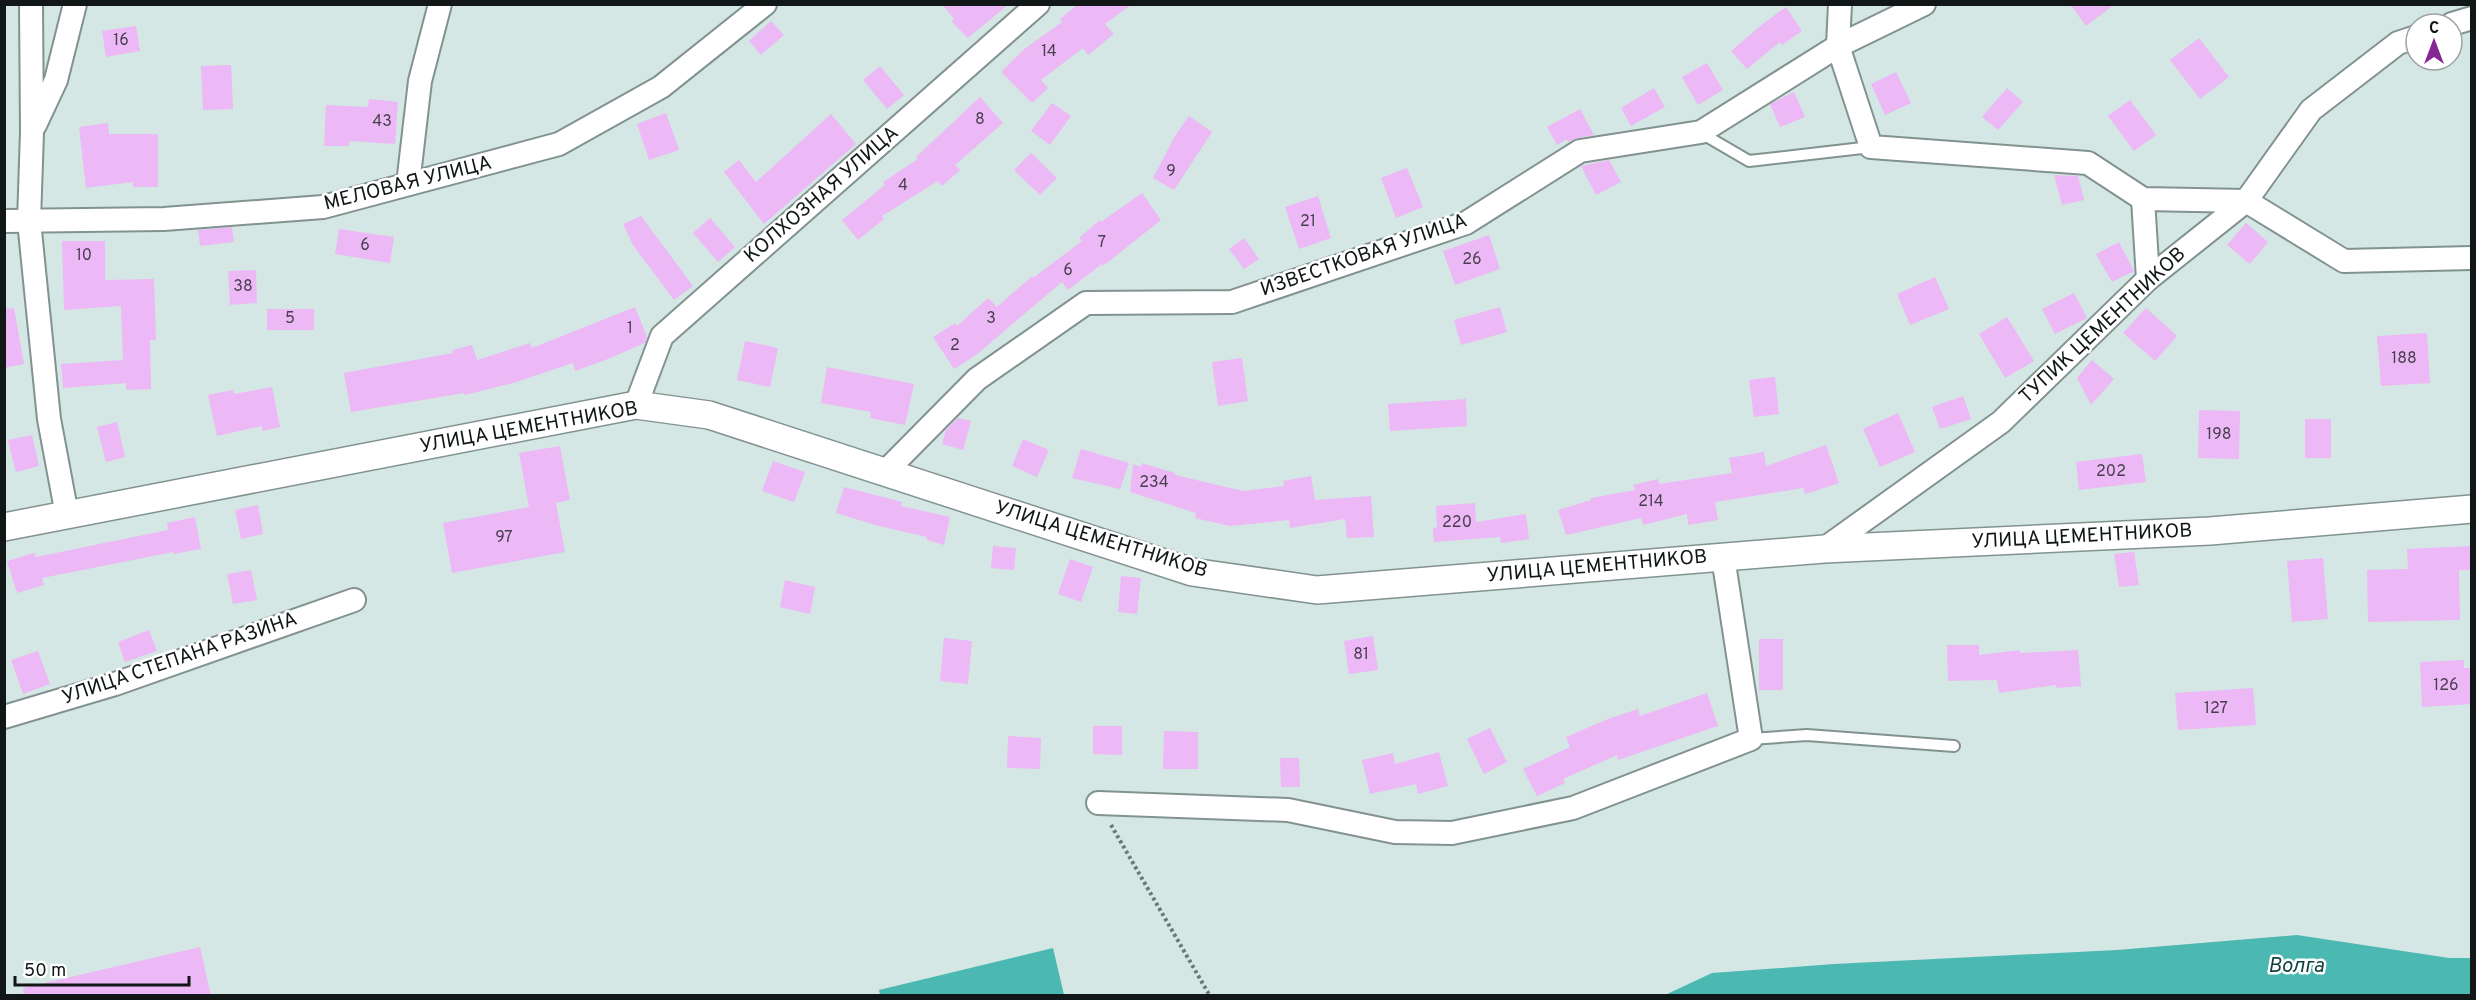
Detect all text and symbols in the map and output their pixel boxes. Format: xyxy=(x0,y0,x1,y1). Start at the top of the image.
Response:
north arrow xyxy=(2404,12,2464,72)
text: С xyxy=(2429,19,2439,39)
house number: 16 xyxy=(113,31,129,51)
house number: 14 xyxy=(1041,42,1057,62)
house number: 8 xyxy=(975,110,985,130)
house number: 43 xyxy=(372,112,392,132)
street label: КОЛХОЗНАЯ УЛИЦА xyxy=(739,121,905,269)
street label: МЕЛОВАЯ УЛИЦА xyxy=(321,151,495,217)
house number: 9 xyxy=(1166,162,1176,182)
house number: 4 xyxy=(898,176,908,196)
street label: ИЗВЕСТКОВАЯ УЛИЦА xyxy=(1257,208,1471,304)
house number: 21 xyxy=(1300,212,1316,232)
house number: 7 xyxy=(1098,233,1106,253)
house number: 6 xyxy=(360,236,370,256)
street label: ТУПИК ЦЕМЕНТНИКОВ xyxy=(2014,242,2192,410)
house number: 10 xyxy=(76,246,92,266)
house number: 26 xyxy=(1462,250,1482,270)
house number: 6 xyxy=(1063,261,1073,281)
house number: 38 xyxy=(233,277,253,297)
house number: 5 xyxy=(285,309,295,329)
house number: 3 xyxy=(986,309,996,329)
house number: 1 xyxy=(627,319,633,339)
house number: 2 xyxy=(950,336,960,356)
house number: 188 xyxy=(2391,349,2417,369)
street label: УЛИЦА ЦЕМЕНТНИКОВ xyxy=(418,396,640,460)
house number: 198 xyxy=(2206,425,2232,445)
house number: 202 xyxy=(2096,462,2126,482)
house number: 234 xyxy=(1139,473,1169,493)
house number: 214 xyxy=(1638,492,1664,512)
street label: УЛИЦА ЦЕМЕНТНИКОВ xyxy=(991,495,1211,585)
house number: 220 xyxy=(1442,513,1472,533)
street label: УЛИЦА ЦЕМЕНТНИКОВ xyxy=(1971,518,2193,556)
house number: 97 xyxy=(495,528,513,548)
street label: УЛИЦА ЦЕМЕНТНИКОВ xyxy=(1486,544,1708,590)
street label: УЛИЦА СТЕПАНА РАЗИНА xyxy=(59,606,301,712)
house number: 81 xyxy=(1353,645,1369,665)
house number: 126 xyxy=(2433,676,2459,696)
house number: 127 xyxy=(2204,699,2228,719)
scale bar xyxy=(15,949,189,987)
water label: Волга xyxy=(2268,953,2324,980)
text: 50 m xyxy=(24,960,66,983)

